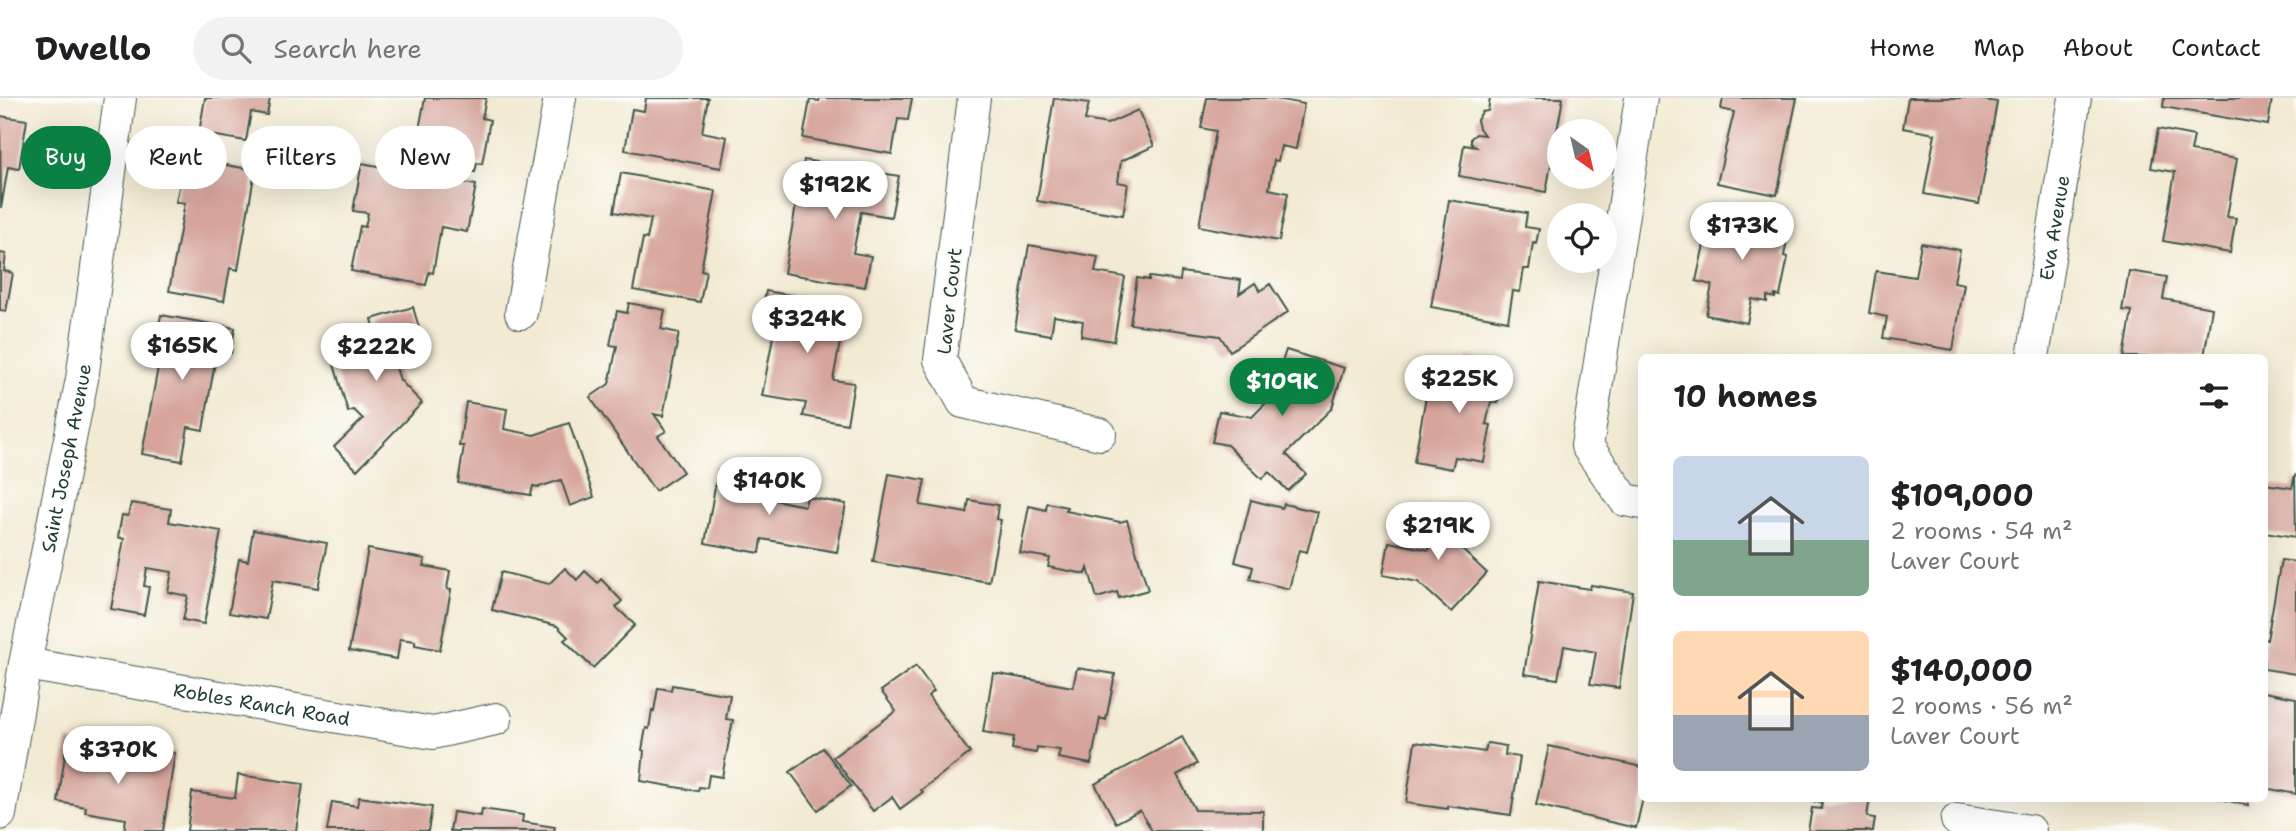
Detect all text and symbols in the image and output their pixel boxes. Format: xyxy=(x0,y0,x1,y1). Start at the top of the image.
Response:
search box xyxy=(193,17,683,80)
text: Dwello xyxy=(35,26,151,71)
icon: search xyxy=(217,29,255,67)
text: Search here xyxy=(273,31,422,66)
text: Home xyxy=(1869,32,1935,64)
text: Map xyxy=(1973,32,2025,64)
text: About xyxy=(2063,32,2133,64)
text: Contact xyxy=(2171,32,2261,64)
north arrow xyxy=(1547,119,1617,189)
map controls xyxy=(1547,119,1617,273)
chip: Buy xyxy=(21,126,111,189)
chip: Rent xyxy=(125,126,227,189)
chip: Filters xyxy=(241,126,361,189)
chip: New xyxy=(375,126,475,189)
pin: $192K xyxy=(786,162,884,221)
text: $192K xyxy=(799,169,871,199)
street label: Eva Avenue xyxy=(2034,173,2075,282)
pin: $173K xyxy=(1693,202,1791,262)
button: locate xyxy=(1547,203,1617,273)
text: $173K xyxy=(1706,210,1778,240)
street label: Laver Court xyxy=(931,246,968,356)
pin: $324K xyxy=(758,296,856,355)
text: $324K xyxy=(768,303,846,333)
pin: $165K xyxy=(133,322,231,382)
pin: $222K xyxy=(327,324,425,383)
text: $165K xyxy=(147,330,217,360)
text: $222K xyxy=(337,331,415,361)
pin: $225K xyxy=(1410,356,1508,415)
pin: $109K xyxy=(1233,358,1331,418)
street label: Saint Joseph Avenue xyxy=(36,362,97,555)
text: $225K xyxy=(1420,363,1498,393)
text: $109K xyxy=(1246,366,1318,396)
text: 10 homes xyxy=(1673,376,1818,417)
icon: filters xyxy=(2195,377,2233,415)
pin: $140K xyxy=(720,458,818,517)
text: $140K xyxy=(733,465,805,495)
text: $109,000 xyxy=(1890,475,2034,516)
icon: home xyxy=(1729,484,1813,568)
pin: $219K xyxy=(1389,503,1487,562)
text: $219K xyxy=(1402,510,1474,540)
text: 2 rooms · 54 m² xyxy=(1890,516,2073,546)
text: Laver Court xyxy=(1890,546,2020,576)
text: $140,000 xyxy=(1890,650,2033,691)
icon: home xyxy=(1729,659,1813,743)
street label: Robles Ranch Road xyxy=(171,677,352,732)
text: 2 rooms · 56 m² xyxy=(1890,691,2073,721)
text: Laver Court xyxy=(1890,721,2020,751)
pin: $370K xyxy=(69,726,167,786)
text: $370K xyxy=(79,734,157,764)

